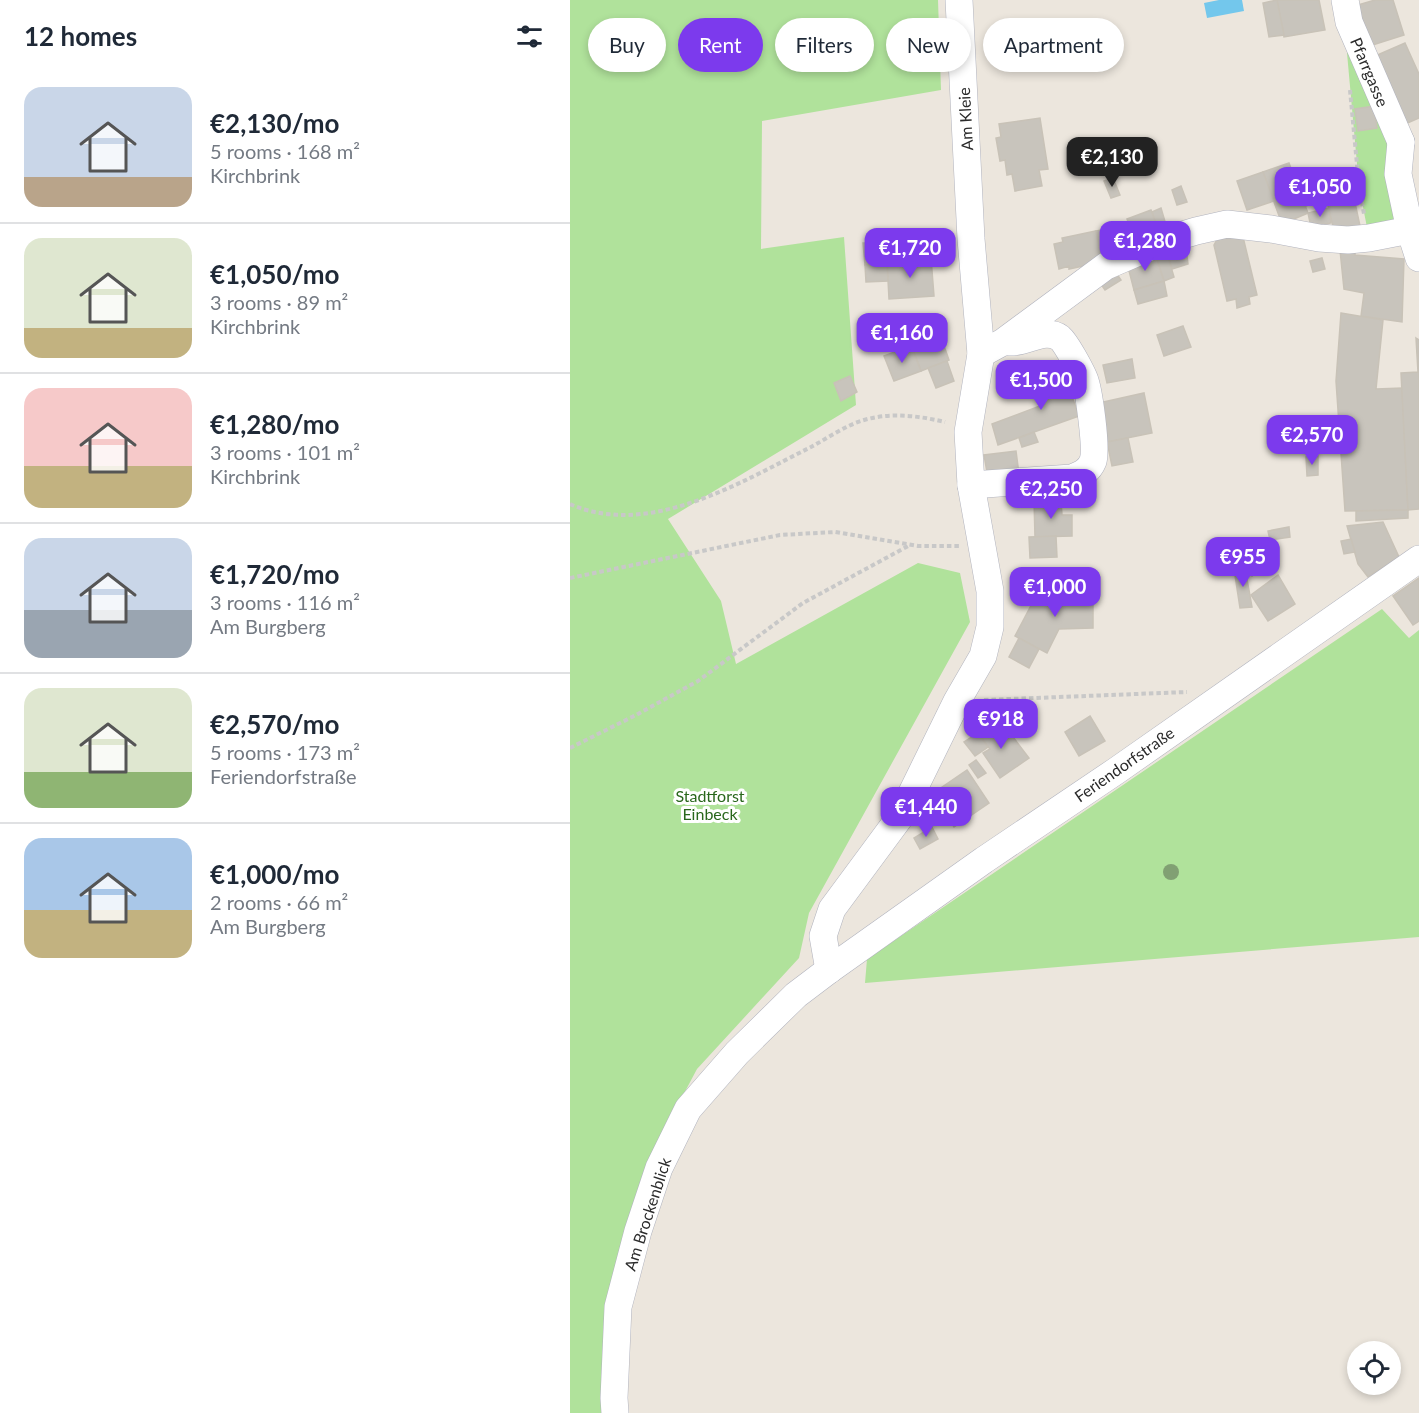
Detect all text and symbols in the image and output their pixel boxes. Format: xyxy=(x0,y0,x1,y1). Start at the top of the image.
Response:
chip: Buy xyxy=(588,18,666,72)
chip: Rent xyxy=(678,18,763,72)
chip: Filters xyxy=(775,18,874,72)
chip: New xyxy=(886,18,971,72)
chip: Apartment xyxy=(983,18,1124,72)
text: 12 homes xyxy=(24,20,137,52)
icon: filters xyxy=(513,20,546,53)
street label: Pfarrgasse xyxy=(1347,35,1393,109)
street label: Am Kleie xyxy=(954,87,976,151)
text: €2,130/mo xyxy=(210,107,340,139)
icon: home xyxy=(72,111,144,183)
pin: €2,130 xyxy=(1063,137,1161,188)
text: 5 rooms · 168 m² xyxy=(210,139,360,163)
text: €2,130 xyxy=(1081,144,1143,168)
text: Kirchbrink xyxy=(210,163,300,187)
pin: €1,050 xyxy=(1271,167,1369,218)
text: €1,050 xyxy=(1289,174,1351,198)
pin: €1,280 xyxy=(1096,221,1194,272)
pin: €1,720 xyxy=(861,228,959,279)
text: €1,280 xyxy=(1114,228,1176,252)
text: €1,720 xyxy=(879,235,941,259)
text: €1,050/mo xyxy=(210,258,340,290)
icon: home xyxy=(72,262,144,334)
text: 3 rooms · 89 m² xyxy=(210,290,348,314)
pin: €1,160 xyxy=(853,313,951,364)
text: Kirchbrink xyxy=(210,314,300,338)
text: €1,160 xyxy=(871,320,933,344)
pin: €1,500 xyxy=(992,360,1090,411)
text: €1,500 xyxy=(1010,367,1072,391)
text: €1,280/mo xyxy=(210,408,340,440)
icon: home xyxy=(72,412,144,484)
pin: €2,570 xyxy=(1263,415,1361,466)
text: €2,570 xyxy=(1281,422,1343,446)
text: 3 rooms · 101 m² xyxy=(210,440,360,464)
text: Kirchbrink xyxy=(210,464,300,488)
pin: €2,250 xyxy=(1002,469,1100,520)
text: €2,250 xyxy=(1020,476,1082,500)
pin: €955 xyxy=(1207,537,1279,588)
text: €955 xyxy=(1220,544,1266,568)
text: €1,720/mo xyxy=(210,558,340,590)
icon: home xyxy=(72,562,144,634)
pin: €1,000 xyxy=(1006,567,1104,618)
text: €1,000 xyxy=(1024,574,1086,598)
text: 3 rooms · 116 m² xyxy=(210,590,360,614)
text: Am Burgberg xyxy=(210,614,326,638)
pin: €918 xyxy=(965,699,1037,750)
text: €918 xyxy=(978,706,1024,730)
text: €2,570/mo xyxy=(210,708,340,740)
icon: home xyxy=(72,712,144,784)
street label: Feriendorfstraße xyxy=(1070,723,1178,805)
text: 5 rooms · 173 m² xyxy=(210,740,360,764)
text: Feriendorfstraße xyxy=(210,764,357,788)
park label: Stadtforst Einbeck xyxy=(675,786,745,823)
pin: €1,440 xyxy=(877,787,975,838)
text: €1,440 xyxy=(895,794,957,818)
text: €1,000/mo xyxy=(210,858,340,890)
icon: home xyxy=(72,862,144,934)
text: 2 rooms · 66 m² xyxy=(210,890,348,914)
text: Am Burgberg xyxy=(210,914,326,938)
street label: Am Brockenblick xyxy=(620,1154,675,1273)
map controls xyxy=(1347,1341,1401,1395)
button: locate xyxy=(1347,1341,1401,1395)

